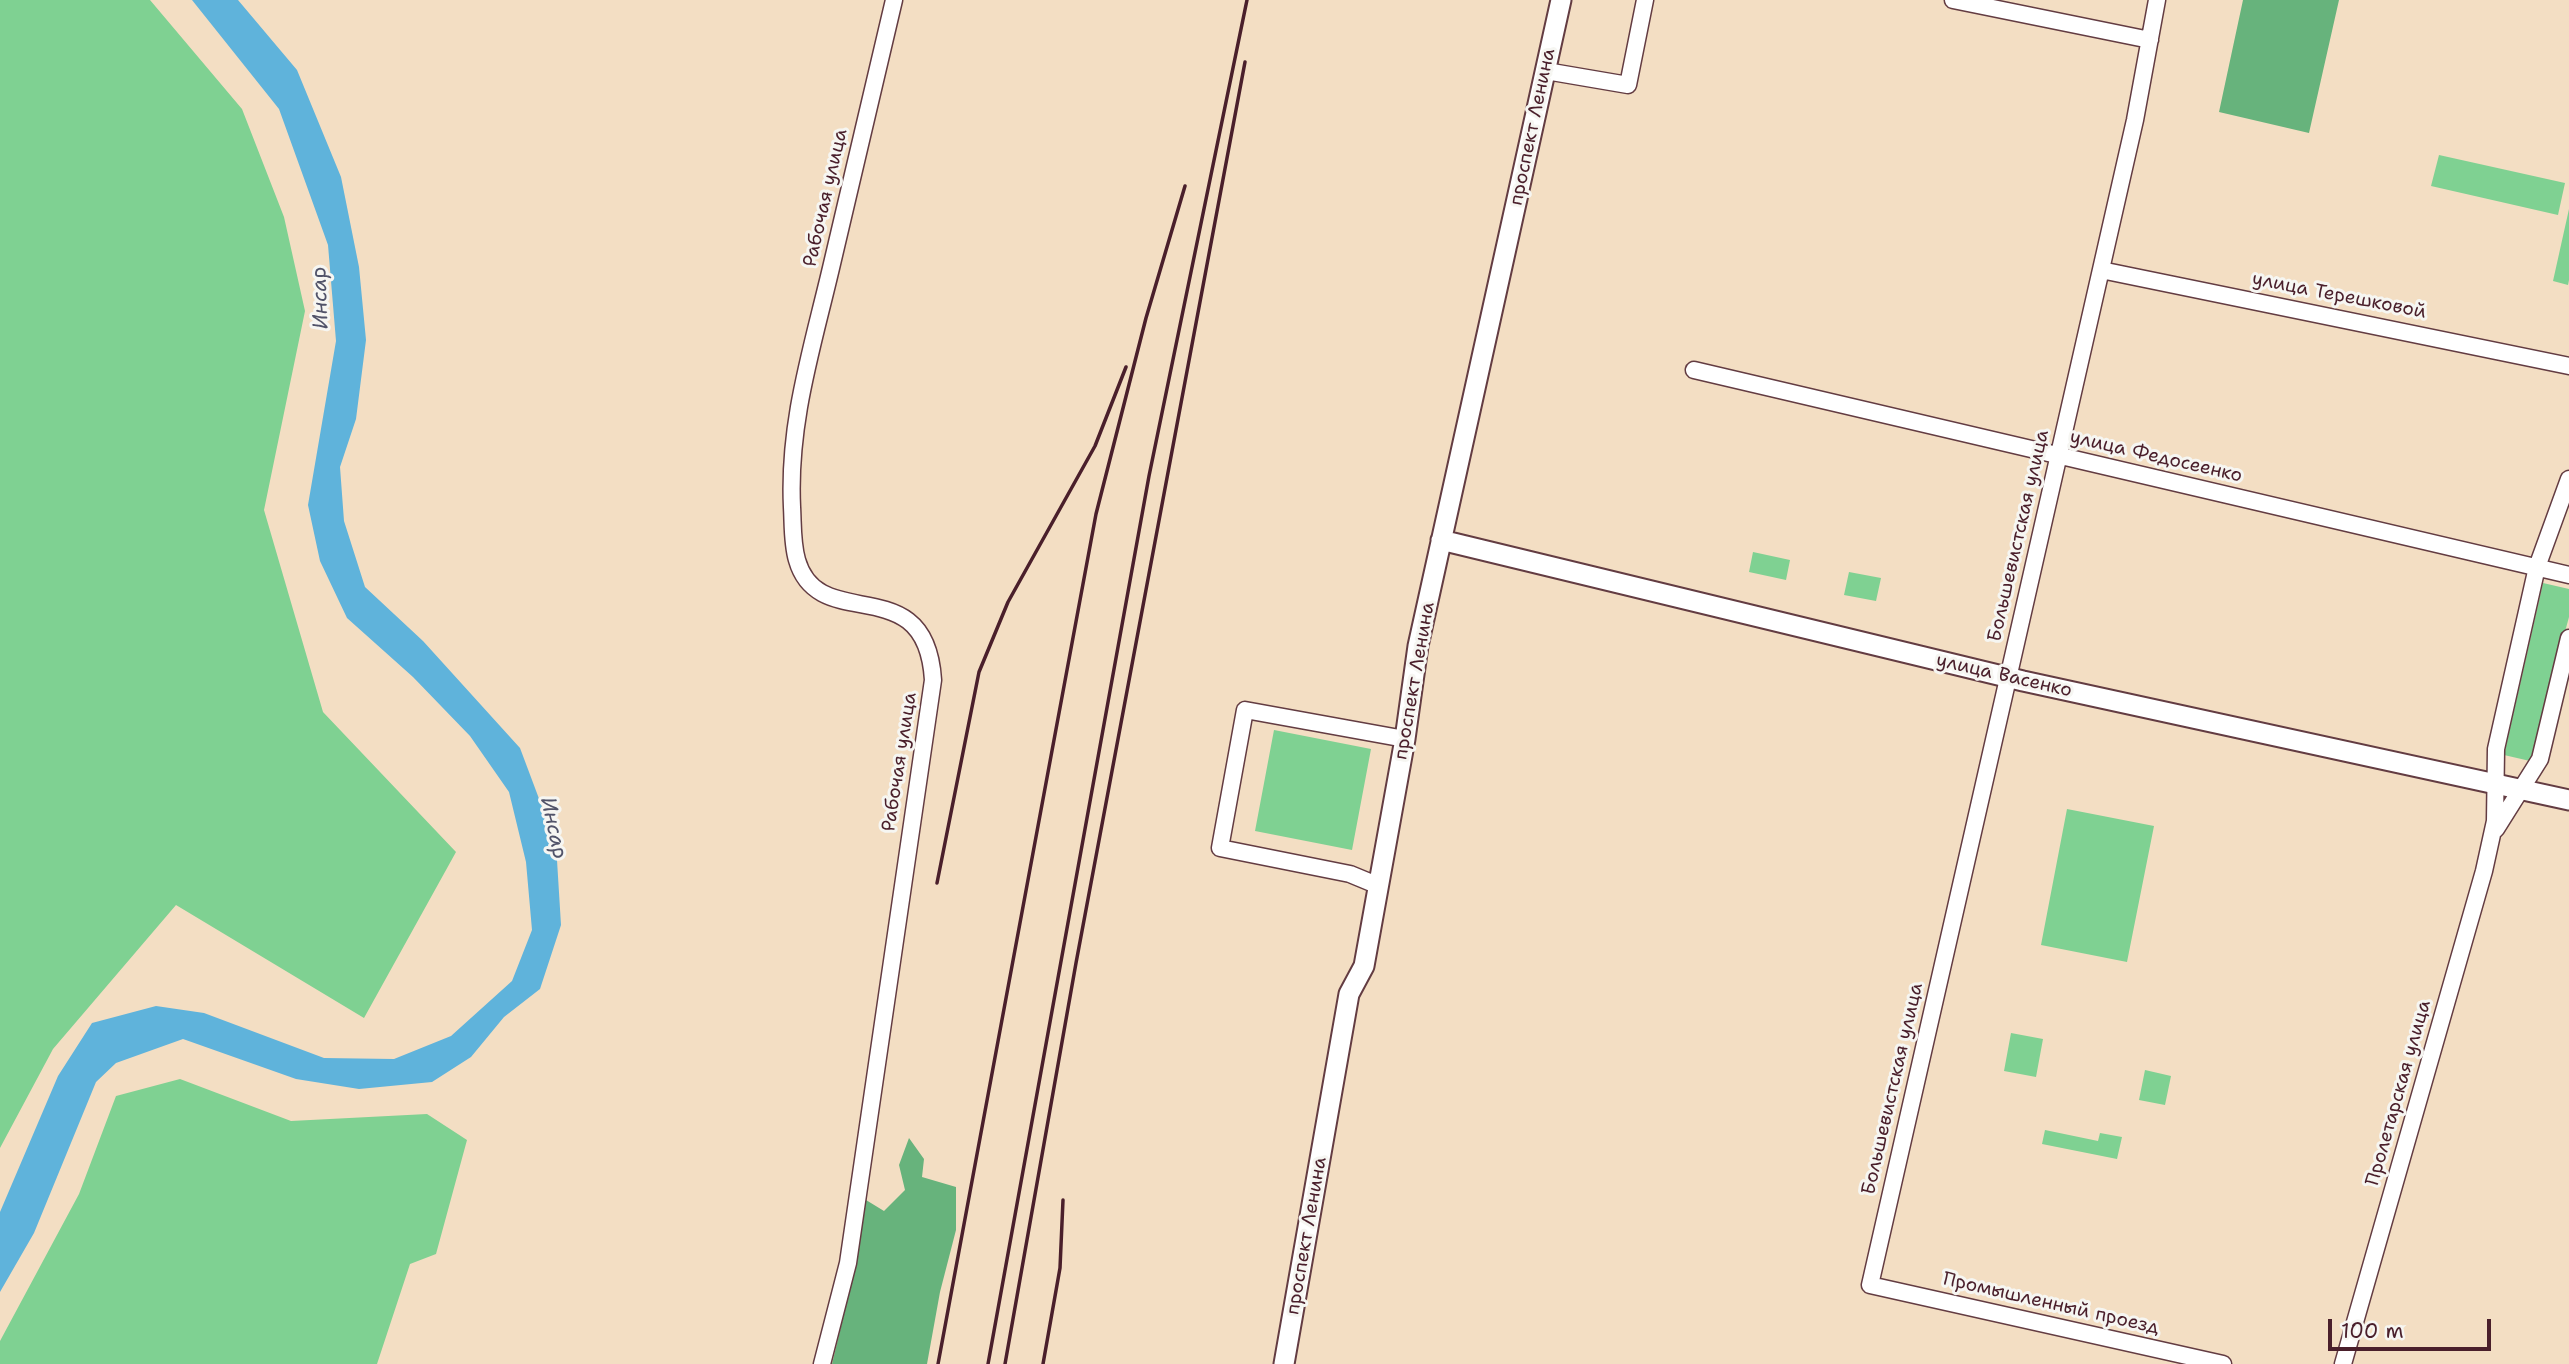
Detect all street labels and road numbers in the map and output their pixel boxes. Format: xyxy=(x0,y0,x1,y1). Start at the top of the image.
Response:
street label: проспект Ленина xyxy=(1505,47,1561,207)
street label: Рабочая улица xyxy=(799,127,853,269)
street label: улица Терешковой xyxy=(2250,268,2428,324)
street label: улица Федосеенко xyxy=(2068,426,2244,488)
street label: Большевистская улица xyxy=(1984,428,2054,644)
street label: проспект Ленина xyxy=(1390,600,1440,762)
street label: улица Васенко xyxy=(1934,649,2074,703)
street label: Рабочая улица xyxy=(878,691,922,833)
street label: Большевистская улица xyxy=(1858,981,1928,1197)
street label: Пролетарская улица xyxy=(2362,998,2436,1188)
street label: проспект Ленина xyxy=(1282,1155,1332,1317)
street label: Промышленный проезд xyxy=(1941,1268,2161,1340)

